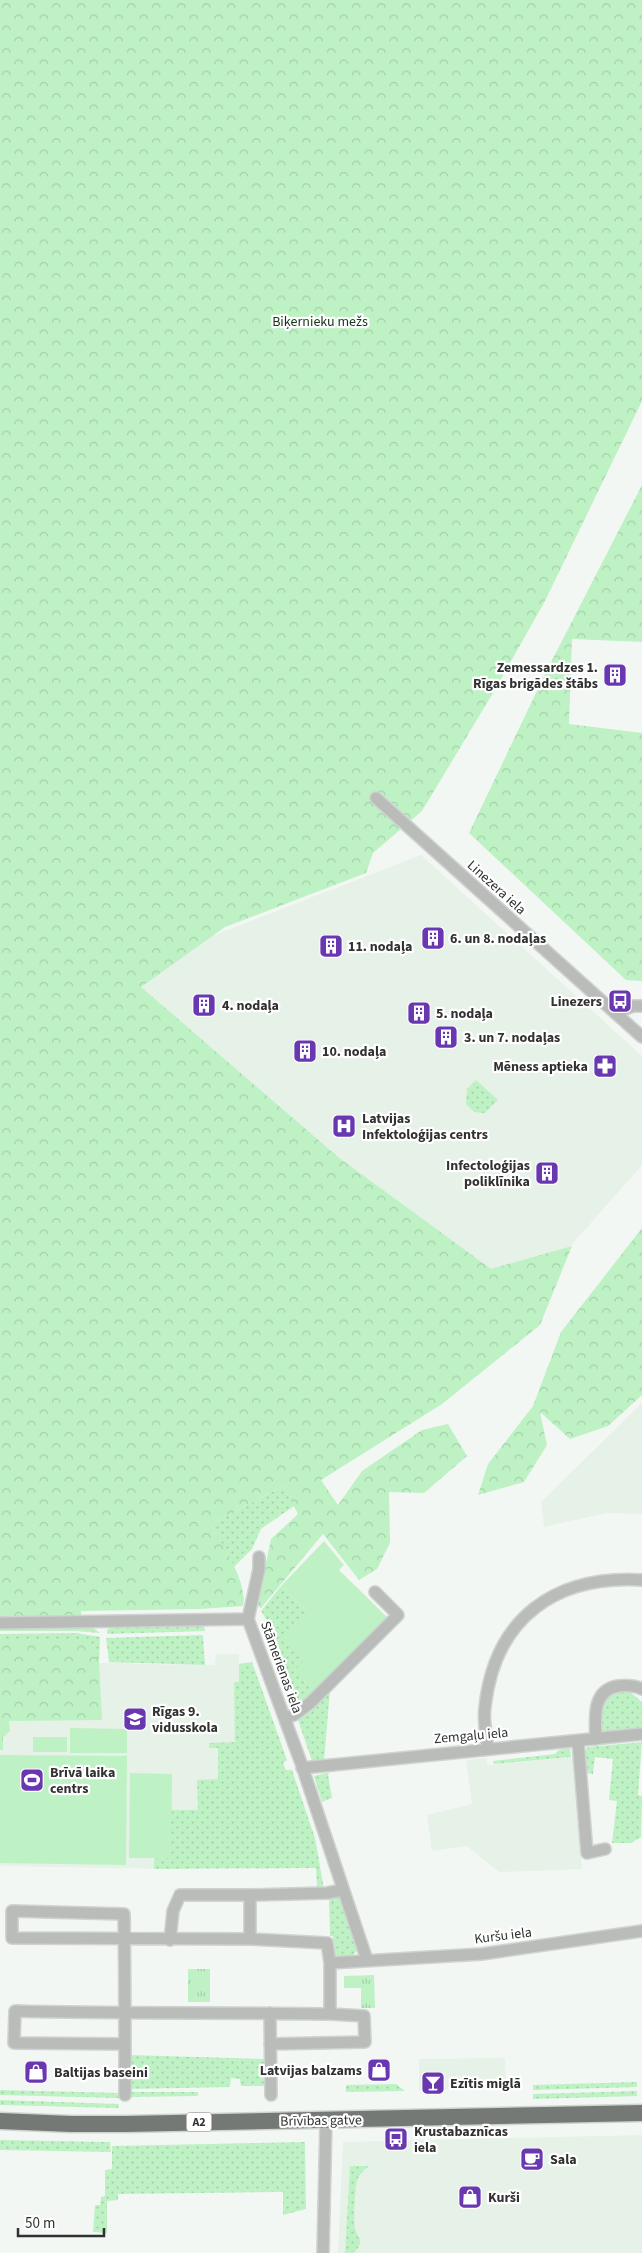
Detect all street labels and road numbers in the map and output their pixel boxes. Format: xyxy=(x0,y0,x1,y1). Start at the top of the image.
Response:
street label: Linezera iela xyxy=(463,856,530,920)
street label: Stāmerienas iela xyxy=(255,1618,307,1716)
street label: Zemgaļu iela xyxy=(433,1723,509,1749)
street label: Kuršu iela xyxy=(473,1923,533,1949)
street label: Brīvības gatve xyxy=(280,2110,362,2132)
road number: A2 xyxy=(186,2112,212,2132)

